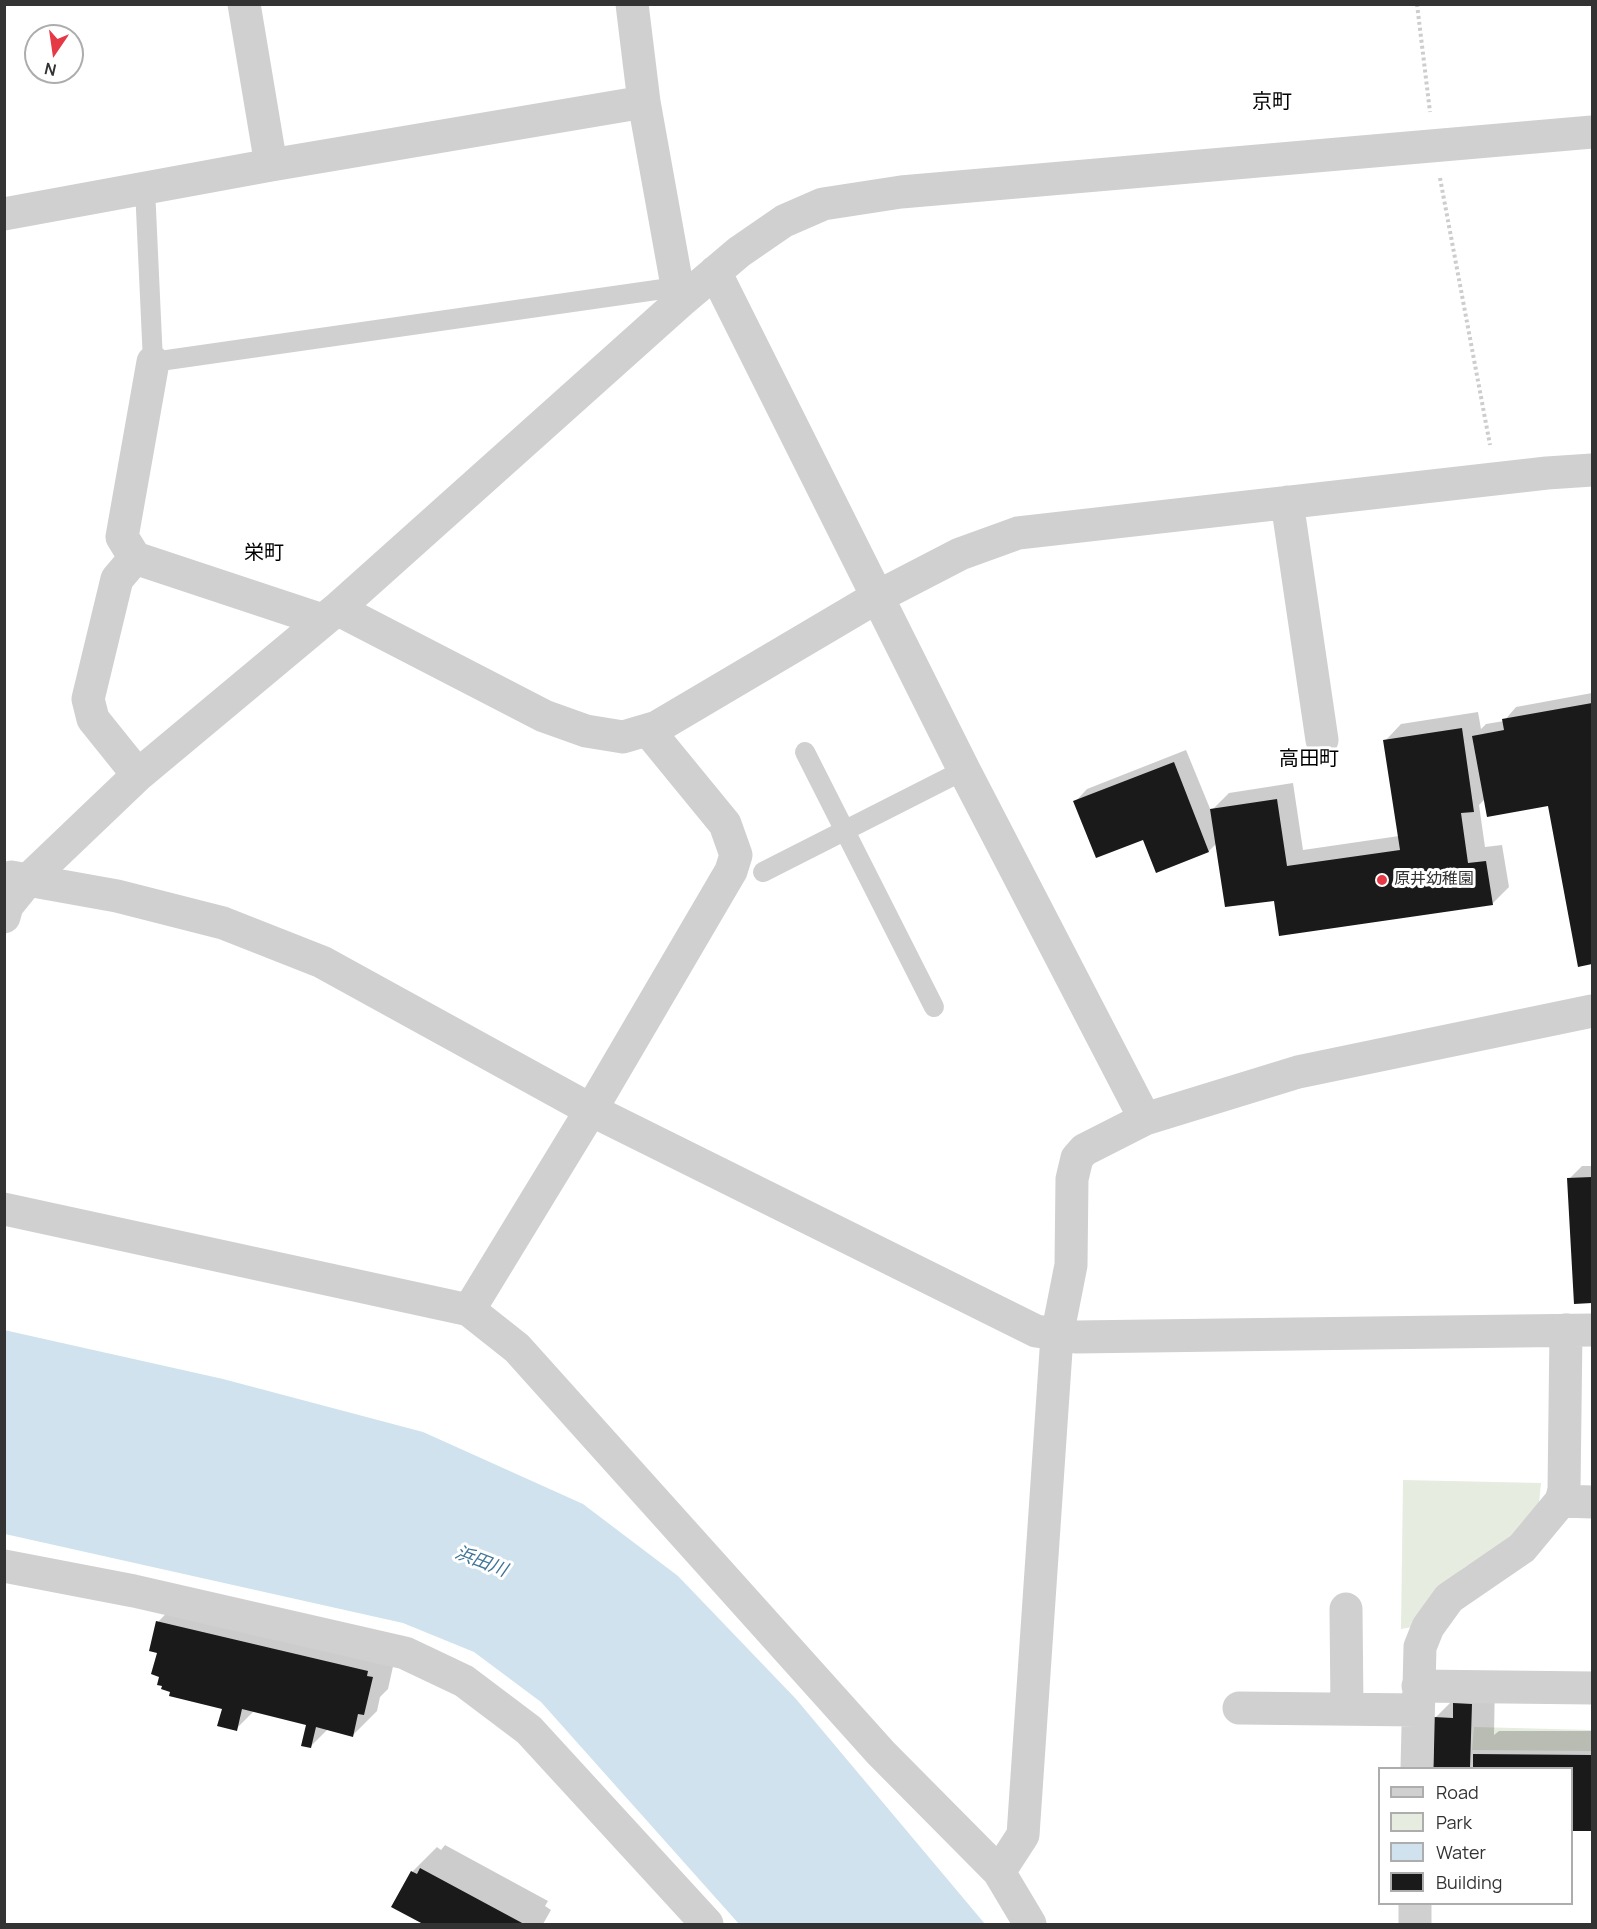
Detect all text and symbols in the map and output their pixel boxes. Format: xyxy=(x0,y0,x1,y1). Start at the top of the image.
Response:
north arrow xyxy=(24,24,84,84)
text: N xyxy=(42,58,58,82)
district label: 京町 xyxy=(1252,90,1292,114)
district label: 栄町 xyxy=(244,541,284,565)
district label: 高田町 xyxy=(1279,747,1339,771)
place label: 原井幼稚園 xyxy=(1394,870,1474,890)
marker: 原井幼稚園 xyxy=(1375,873,1389,887)
water label: 浜田川 xyxy=(452,1542,510,1582)
legend xyxy=(1378,1767,1573,1905)
text: Road xyxy=(1436,1780,1479,1804)
text: Park xyxy=(1436,1810,1472,1834)
text: Water xyxy=(1436,1840,1486,1864)
text: Building xyxy=(1436,1870,1502,1894)

